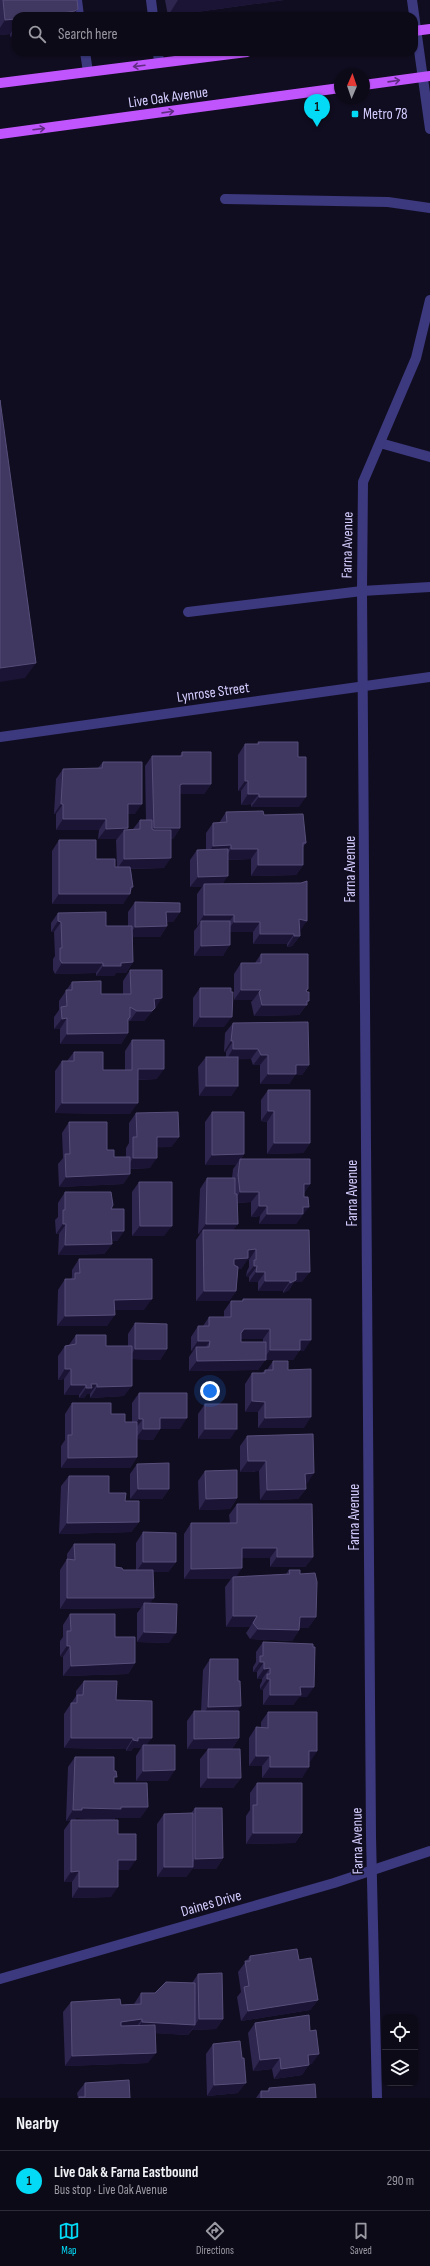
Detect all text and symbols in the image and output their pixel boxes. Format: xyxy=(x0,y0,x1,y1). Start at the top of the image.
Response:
search box xyxy=(12,12,418,56)
icon: search xyxy=(26,23,48,45)
text: Search here xyxy=(58,25,118,44)
one-way arrow xyxy=(133,62,146,69)
north arrow xyxy=(334,68,370,104)
one-way arrow xyxy=(387,77,400,85)
street label: Live Oak Avenue xyxy=(127,83,209,112)
pin: 1 xyxy=(304,94,330,127)
place label: Metro 78 xyxy=(363,105,408,124)
one-way arrow xyxy=(161,108,174,116)
marker: Metro 78 xyxy=(350,109,360,119)
one-way arrow xyxy=(32,125,45,133)
street label: Farna Avenue xyxy=(337,511,358,579)
street label: Lynrose Street xyxy=(176,678,251,707)
street label: Farna Avenue xyxy=(341,836,360,902)
street label: Farna Avenue xyxy=(343,1160,362,1226)
your location xyxy=(200,1381,220,1401)
street label: Farna Avenue xyxy=(345,1484,364,1550)
street label: Farna Avenue xyxy=(347,1807,368,1875)
street label: Daines Drive xyxy=(179,1886,244,1921)
map controls xyxy=(382,2014,418,2086)
button: locate xyxy=(382,2014,418,2050)
button: layers xyxy=(382,2050,418,2086)
text: Nearby xyxy=(16,2114,59,2134)
text: Live Oak & Farna Eastbound xyxy=(54,2163,198,2182)
text: 1 xyxy=(26,2173,32,2189)
text: 290 m xyxy=(387,2173,414,2189)
text: Bus stop · Live Oak Avenue xyxy=(54,2182,168,2198)
tab: Map xyxy=(58,2220,80,2257)
tab: Directions xyxy=(196,2220,234,2257)
tab: Saved xyxy=(350,2220,372,2257)

